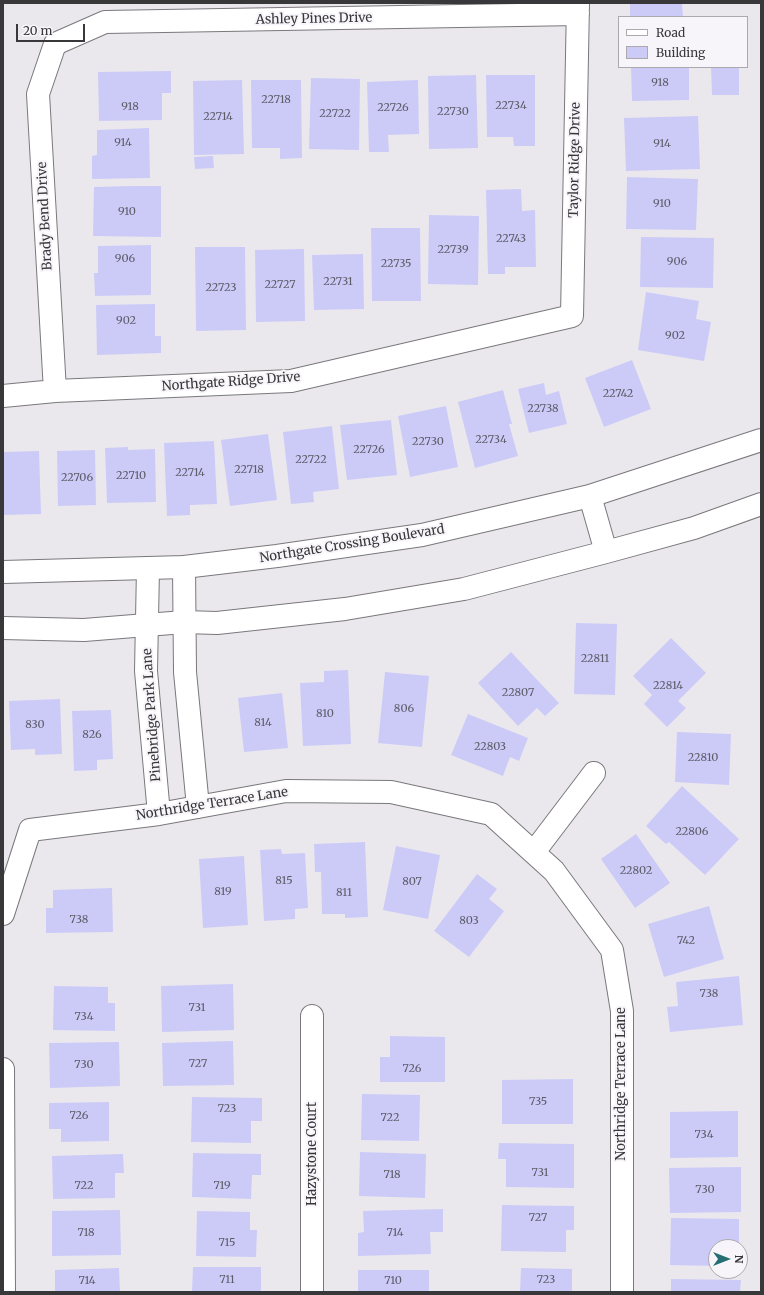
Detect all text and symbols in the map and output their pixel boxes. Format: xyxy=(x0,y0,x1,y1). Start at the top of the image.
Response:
street label: Ashley Pines Drive xyxy=(256,10,372,28)
scale bar xyxy=(18,16,87,42)
legend xyxy=(618,16,748,68)
text: 20 m xyxy=(23,23,52,38)
text: Road xyxy=(656,25,685,40)
text: Building xyxy=(656,45,705,60)
house number: 918 xyxy=(651,76,669,90)
house number: 22718 xyxy=(261,93,291,107)
house number: 22734 xyxy=(495,99,527,113)
house number: 918 xyxy=(121,100,139,114)
house number: 22726 xyxy=(377,101,409,115)
street label: Taylor Ridge Drive xyxy=(566,102,584,218)
house number: 22730 xyxy=(437,105,469,119)
house number: 22722 xyxy=(319,107,351,121)
house number: 22714 xyxy=(203,110,233,124)
house number: 914 xyxy=(114,136,132,150)
house number: 914 xyxy=(653,137,671,151)
street label: Brady Bend Drive xyxy=(34,161,56,271)
house number: 910 xyxy=(653,197,671,211)
house number: 910 xyxy=(118,205,136,219)
house number: 22743 xyxy=(496,232,526,246)
house number: 22739 xyxy=(437,243,469,257)
house number: 906 xyxy=(115,252,135,266)
house number: 906 xyxy=(667,255,687,269)
house number: 22735 xyxy=(381,257,411,271)
house number: 22731 xyxy=(323,275,353,289)
house number: 22727 xyxy=(264,278,296,292)
house number: 22723 xyxy=(205,281,237,295)
house number: 902 xyxy=(116,314,136,328)
house number: 902 xyxy=(665,329,685,343)
street label: Northgate Ridge Drive xyxy=(161,369,301,395)
house number: 22742 xyxy=(603,387,633,401)
house number: 22738 xyxy=(527,402,559,416)
house number: 22734 xyxy=(475,433,507,447)
house number: 22730 xyxy=(412,435,444,449)
house number: 22726 xyxy=(353,443,385,457)
house number: 22722 xyxy=(295,453,327,467)
house number: 22718 xyxy=(234,463,264,477)
house number: 22714 xyxy=(175,466,205,480)
house number: 22710 xyxy=(116,469,146,483)
house number: 22706 xyxy=(61,471,93,485)
street label: Northgate Crossing Boulevard xyxy=(258,522,446,566)
street label: Pinebridge Park Lane xyxy=(140,648,164,782)
house number: 22811 xyxy=(581,652,609,666)
house number: 22814 xyxy=(653,679,683,693)
house number: 22807 xyxy=(502,686,534,700)
house number: 806 xyxy=(394,702,414,716)
house number: 810 xyxy=(316,707,334,721)
house number: 814 xyxy=(254,716,272,730)
house number: 830 xyxy=(25,718,45,732)
house number: 826 xyxy=(82,728,102,742)
house number: 22803 xyxy=(474,740,506,754)
house number: 22810 xyxy=(688,751,718,765)
street label: Northridge Terrace Lane xyxy=(135,784,289,824)
house number: 22806 xyxy=(676,825,708,839)
house number: 22802 xyxy=(620,864,652,878)
house number: 815 xyxy=(275,874,293,888)
house number: 807 xyxy=(402,875,422,889)
house number: 819 xyxy=(214,885,232,899)
house number: 811 xyxy=(336,886,352,900)
house number: 738 xyxy=(70,913,88,927)
house number: 803 xyxy=(459,914,479,928)
house number: 742 xyxy=(677,934,695,948)
house number: 738 xyxy=(700,987,718,1001)
house number: 731 xyxy=(189,1001,205,1015)
street label: Northridge Terrace Lane xyxy=(613,1007,629,1161)
house number: 734 xyxy=(75,1010,93,1024)
house number: 727 xyxy=(189,1057,207,1071)
house number: 730 xyxy=(74,1058,94,1072)
house number: 726 xyxy=(402,1062,422,1076)
house number: 735 xyxy=(529,1095,547,1109)
house number: 723 xyxy=(218,1102,236,1116)
street label: Hazystone Court xyxy=(304,1102,320,1206)
house number: 726 xyxy=(69,1109,89,1123)
house number: 722 xyxy=(381,1111,399,1125)
house number: 734 xyxy=(695,1128,713,1142)
house number: 731 xyxy=(532,1166,548,1180)
house number: 718 xyxy=(383,1168,401,1182)
house number: 722 xyxy=(75,1179,93,1193)
house number: 719 xyxy=(213,1179,231,1193)
house number: 730 xyxy=(695,1183,715,1197)
house number: 727 xyxy=(529,1211,547,1225)
house number: 718 xyxy=(77,1226,95,1240)
house number: 714 xyxy=(386,1226,404,1240)
house number: 715 xyxy=(218,1236,236,1250)
north arrow xyxy=(708,1239,748,1279)
text: N xyxy=(732,1255,746,1263)
house number: 711 xyxy=(219,1273,235,1287)
house number: 723 xyxy=(537,1273,555,1287)
house number: 714 xyxy=(78,1274,96,1288)
house number: 710 xyxy=(384,1274,402,1288)

